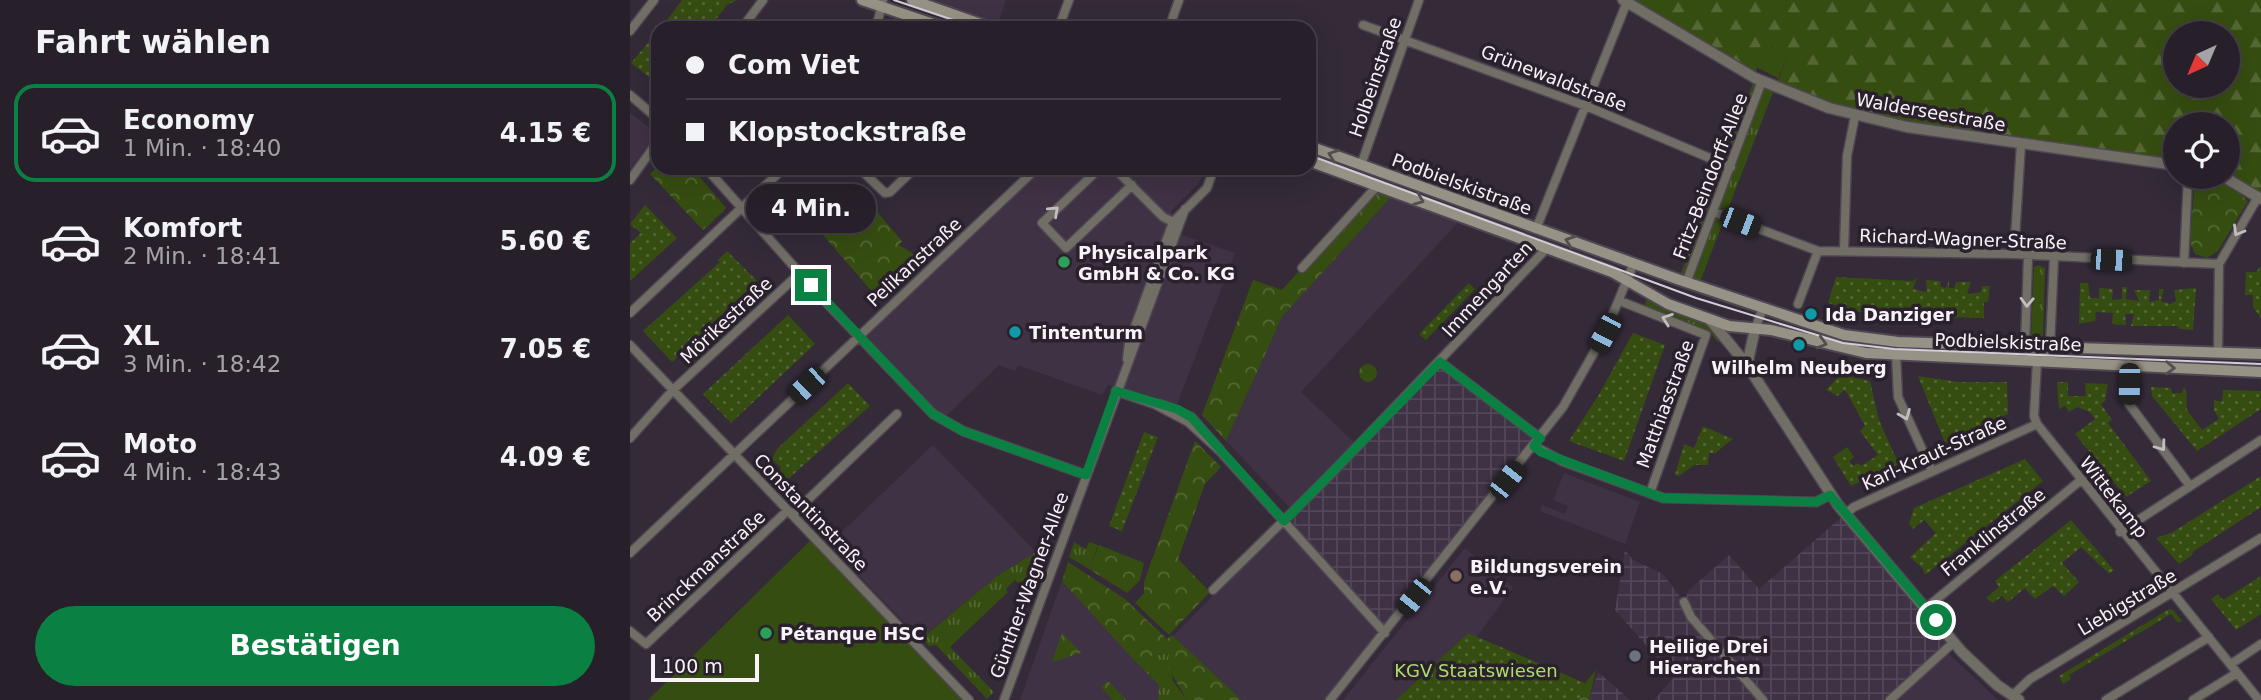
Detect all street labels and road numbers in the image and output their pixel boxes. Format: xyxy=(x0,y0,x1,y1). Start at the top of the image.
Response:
street label: Holbeinstraße xyxy=(1345,14,1405,140)
street label: Grünewaldstraße xyxy=(1478,40,1630,116)
street label: Walderseestraße xyxy=(1855,89,2007,135)
street label: Fritz-Beindorff-Allee xyxy=(1669,90,1751,262)
street label: Podbielskistraße xyxy=(1389,149,1535,219)
street label: Pelikanstraße xyxy=(863,213,965,311)
street label: Richard-Wagner-Straße xyxy=(1859,225,2067,253)
street label: Immengarten xyxy=(1438,237,1536,341)
street label: Mörikestraße xyxy=(676,272,776,368)
street label: Podbielskistraße xyxy=(1934,329,2082,355)
street label: Matthiasstraße xyxy=(1632,337,1698,471)
street label: Karl-Kraut-Straße xyxy=(1859,412,2009,494)
street label: Constantinstraße xyxy=(750,449,872,575)
street label: Wittekamp xyxy=(2076,452,2152,542)
street label: Franklinstraße xyxy=(1937,484,2049,580)
street label: Günther-Wagner-Allee xyxy=(985,489,1073,681)
street label: Brinckmanstraße xyxy=(643,506,769,626)
street label: Liebigstraße xyxy=(2074,564,2180,640)

